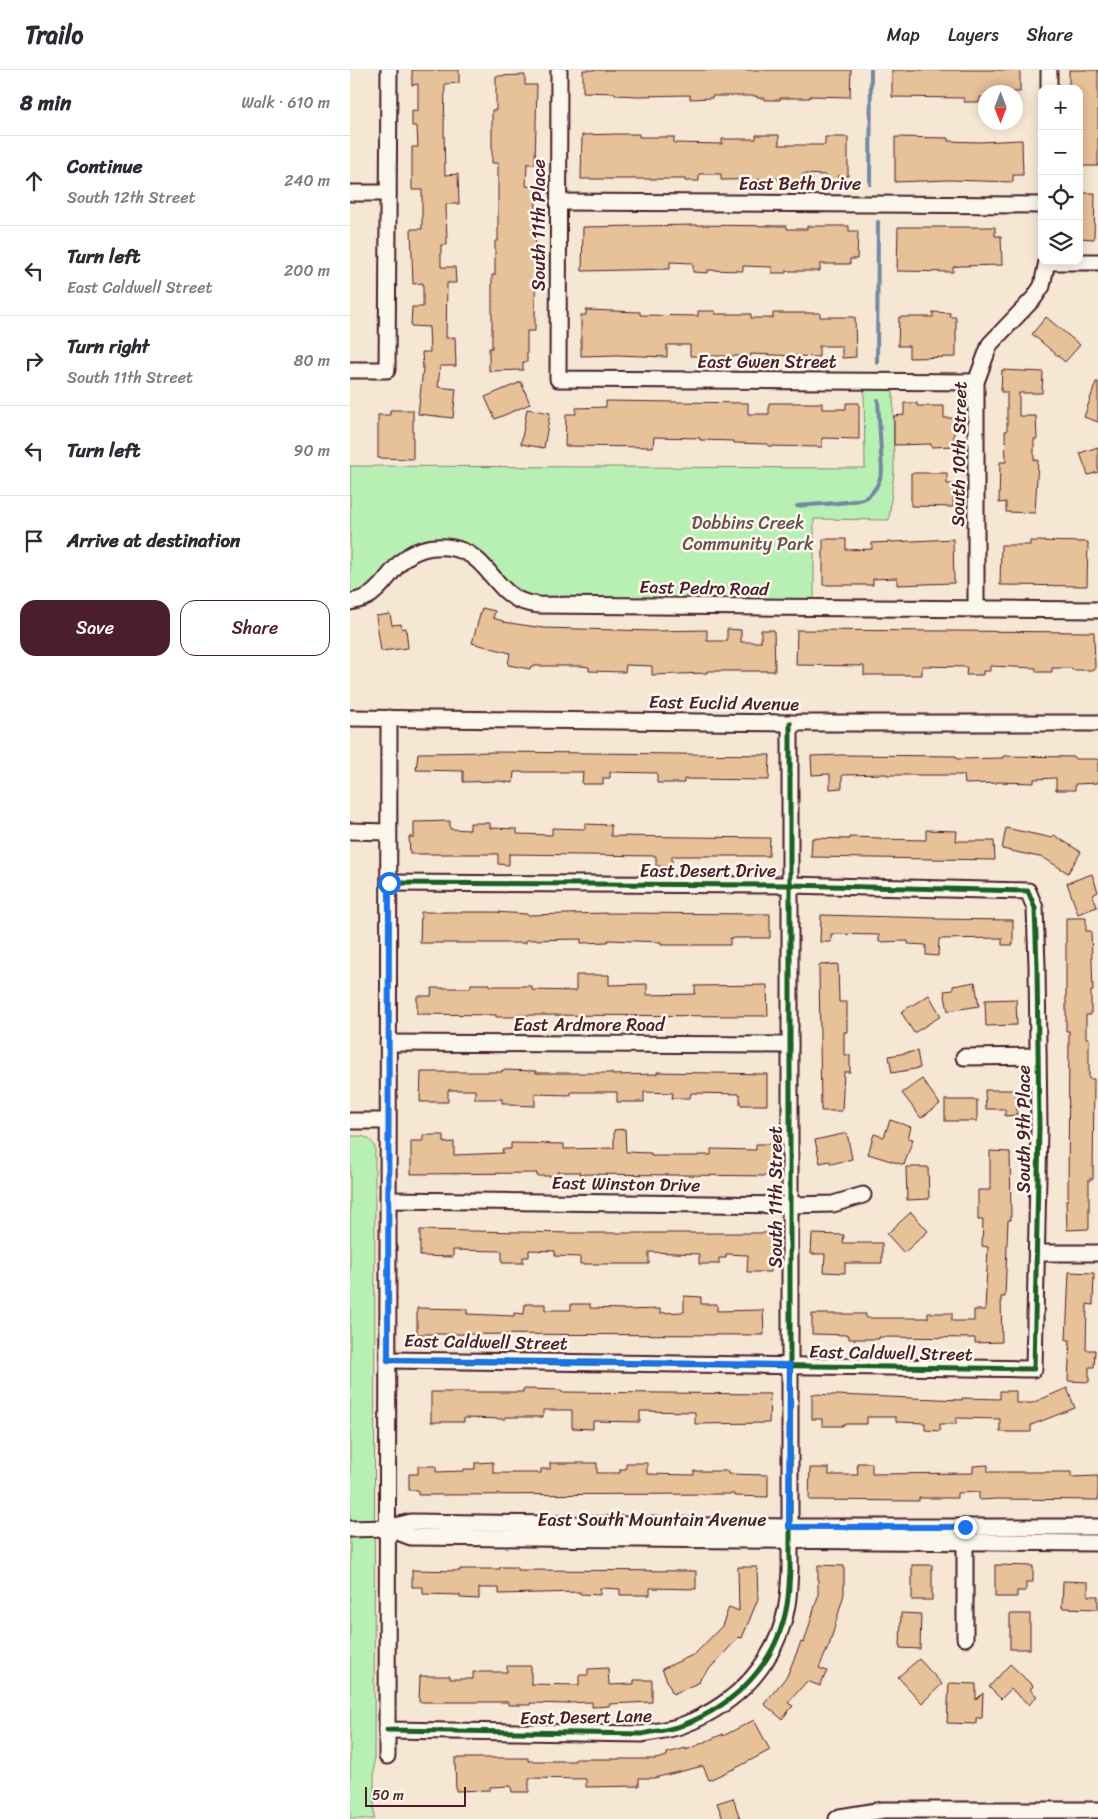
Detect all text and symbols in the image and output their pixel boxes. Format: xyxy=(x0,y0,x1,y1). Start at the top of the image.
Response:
text: Trailo xyxy=(25,14,83,56)
text: Map xyxy=(887,19,920,51)
text: Layers xyxy=(948,19,999,51)
text: Share xyxy=(1027,19,1073,51)
text: 8 min xyxy=(20,84,71,122)
north arrow xyxy=(978,85,1023,130)
map controls xyxy=(1038,85,1083,265)
button: + xyxy=(1038,85,1083,130)
text: Walk · 610 m xyxy=(241,88,330,117)
button: − xyxy=(1038,130,1083,175)
text: Continue xyxy=(67,150,143,183)
street label: South 11th Place xyxy=(523,159,555,291)
text: 240 m xyxy=(284,166,330,195)
icon: ahead xyxy=(20,167,48,195)
street label: East Beth Drive xyxy=(739,168,861,200)
button: locate xyxy=(1038,175,1083,220)
text: South 12th Street xyxy=(67,183,195,212)
button: layers xyxy=(1038,220,1083,265)
text: Turn left xyxy=(67,240,140,273)
text: 200 m xyxy=(284,256,330,285)
icon: left xyxy=(20,257,48,285)
text: East Caldwell Street xyxy=(67,273,213,302)
text: Turn right xyxy=(67,330,149,363)
text: 80 m xyxy=(294,346,330,375)
street label: East Gwen Street xyxy=(697,346,837,378)
icon: right xyxy=(20,347,48,375)
text: South 11th Street xyxy=(67,363,193,392)
street label: South 10th Street xyxy=(942,381,976,527)
text: Turn left xyxy=(67,434,140,467)
text: 90 m xyxy=(294,436,330,465)
icon: left xyxy=(20,437,48,465)
park label: Dobbins Creek Community Park xyxy=(682,507,814,560)
text: Arrive at destination xyxy=(67,524,240,557)
icon: arrive xyxy=(20,527,48,555)
street label: East Pedro Road xyxy=(639,571,770,605)
button: Save xyxy=(20,600,170,656)
button: Share xyxy=(180,600,330,656)
street label: East Euclid Avenue xyxy=(649,686,800,720)
street label: East Desert Drive xyxy=(640,855,776,887)
route start xyxy=(378,872,401,895)
street label: East Ardmore Road xyxy=(513,1009,666,1041)
street label: South 9th Place xyxy=(1008,1065,1040,1193)
street label: South 11th Street xyxy=(760,1126,792,1268)
street label: East Winston Drive xyxy=(551,1167,701,1201)
street label: East Caldwell Street xyxy=(404,1325,568,1359)
street label: East Caldwell Street xyxy=(809,1336,973,1370)
street label: East South Mountain Avenue xyxy=(538,1504,766,1536)
route end xyxy=(954,1516,977,1539)
street label: East Desert Lane xyxy=(520,1700,652,1734)
text: 50 m xyxy=(372,1783,404,1808)
scale bar xyxy=(365,1784,466,1807)

